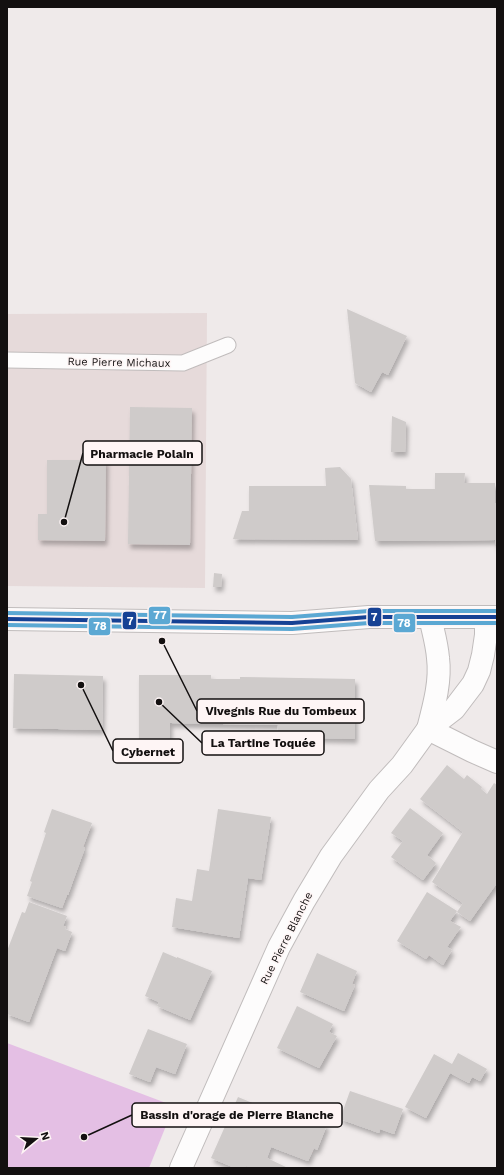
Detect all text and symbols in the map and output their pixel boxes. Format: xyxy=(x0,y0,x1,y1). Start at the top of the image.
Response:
street label: Rue Pierre Michaux xyxy=(67,355,171,370)
callout: Pharmacie Polain xyxy=(83,441,202,465)
text: Pharmacie Polain xyxy=(90,447,194,461)
line badge: 77 xyxy=(148,606,171,625)
line badge: 7 xyxy=(367,607,382,627)
text: 77 xyxy=(153,609,167,622)
line badge: 7 xyxy=(122,611,137,630)
text: 7 xyxy=(371,611,378,624)
line badge: 78 xyxy=(393,613,416,633)
text: 7 xyxy=(127,615,134,628)
line badge: 78 xyxy=(88,617,111,636)
text: 78 xyxy=(397,617,411,630)
text: 78 xyxy=(93,620,107,633)
callout: Vivegnis Rue du Tombeux xyxy=(197,699,364,723)
text: Vivegnis Rue du Tombeux xyxy=(205,704,357,718)
callout: La Tartine Toquée xyxy=(202,731,324,755)
text: La Tartine Toquée xyxy=(210,736,316,750)
callout: Cybernet xyxy=(113,739,183,763)
text: Cybernet xyxy=(121,745,176,759)
street label: Rue Pierre Blanche xyxy=(258,890,315,987)
callout: Bassin d'orage de Pierre Blanche xyxy=(132,1103,342,1127)
text: Bassin d'orage de Pierre Blanche xyxy=(140,1108,334,1122)
north arrow xyxy=(16,1119,56,1159)
text: N xyxy=(38,1130,52,1142)

